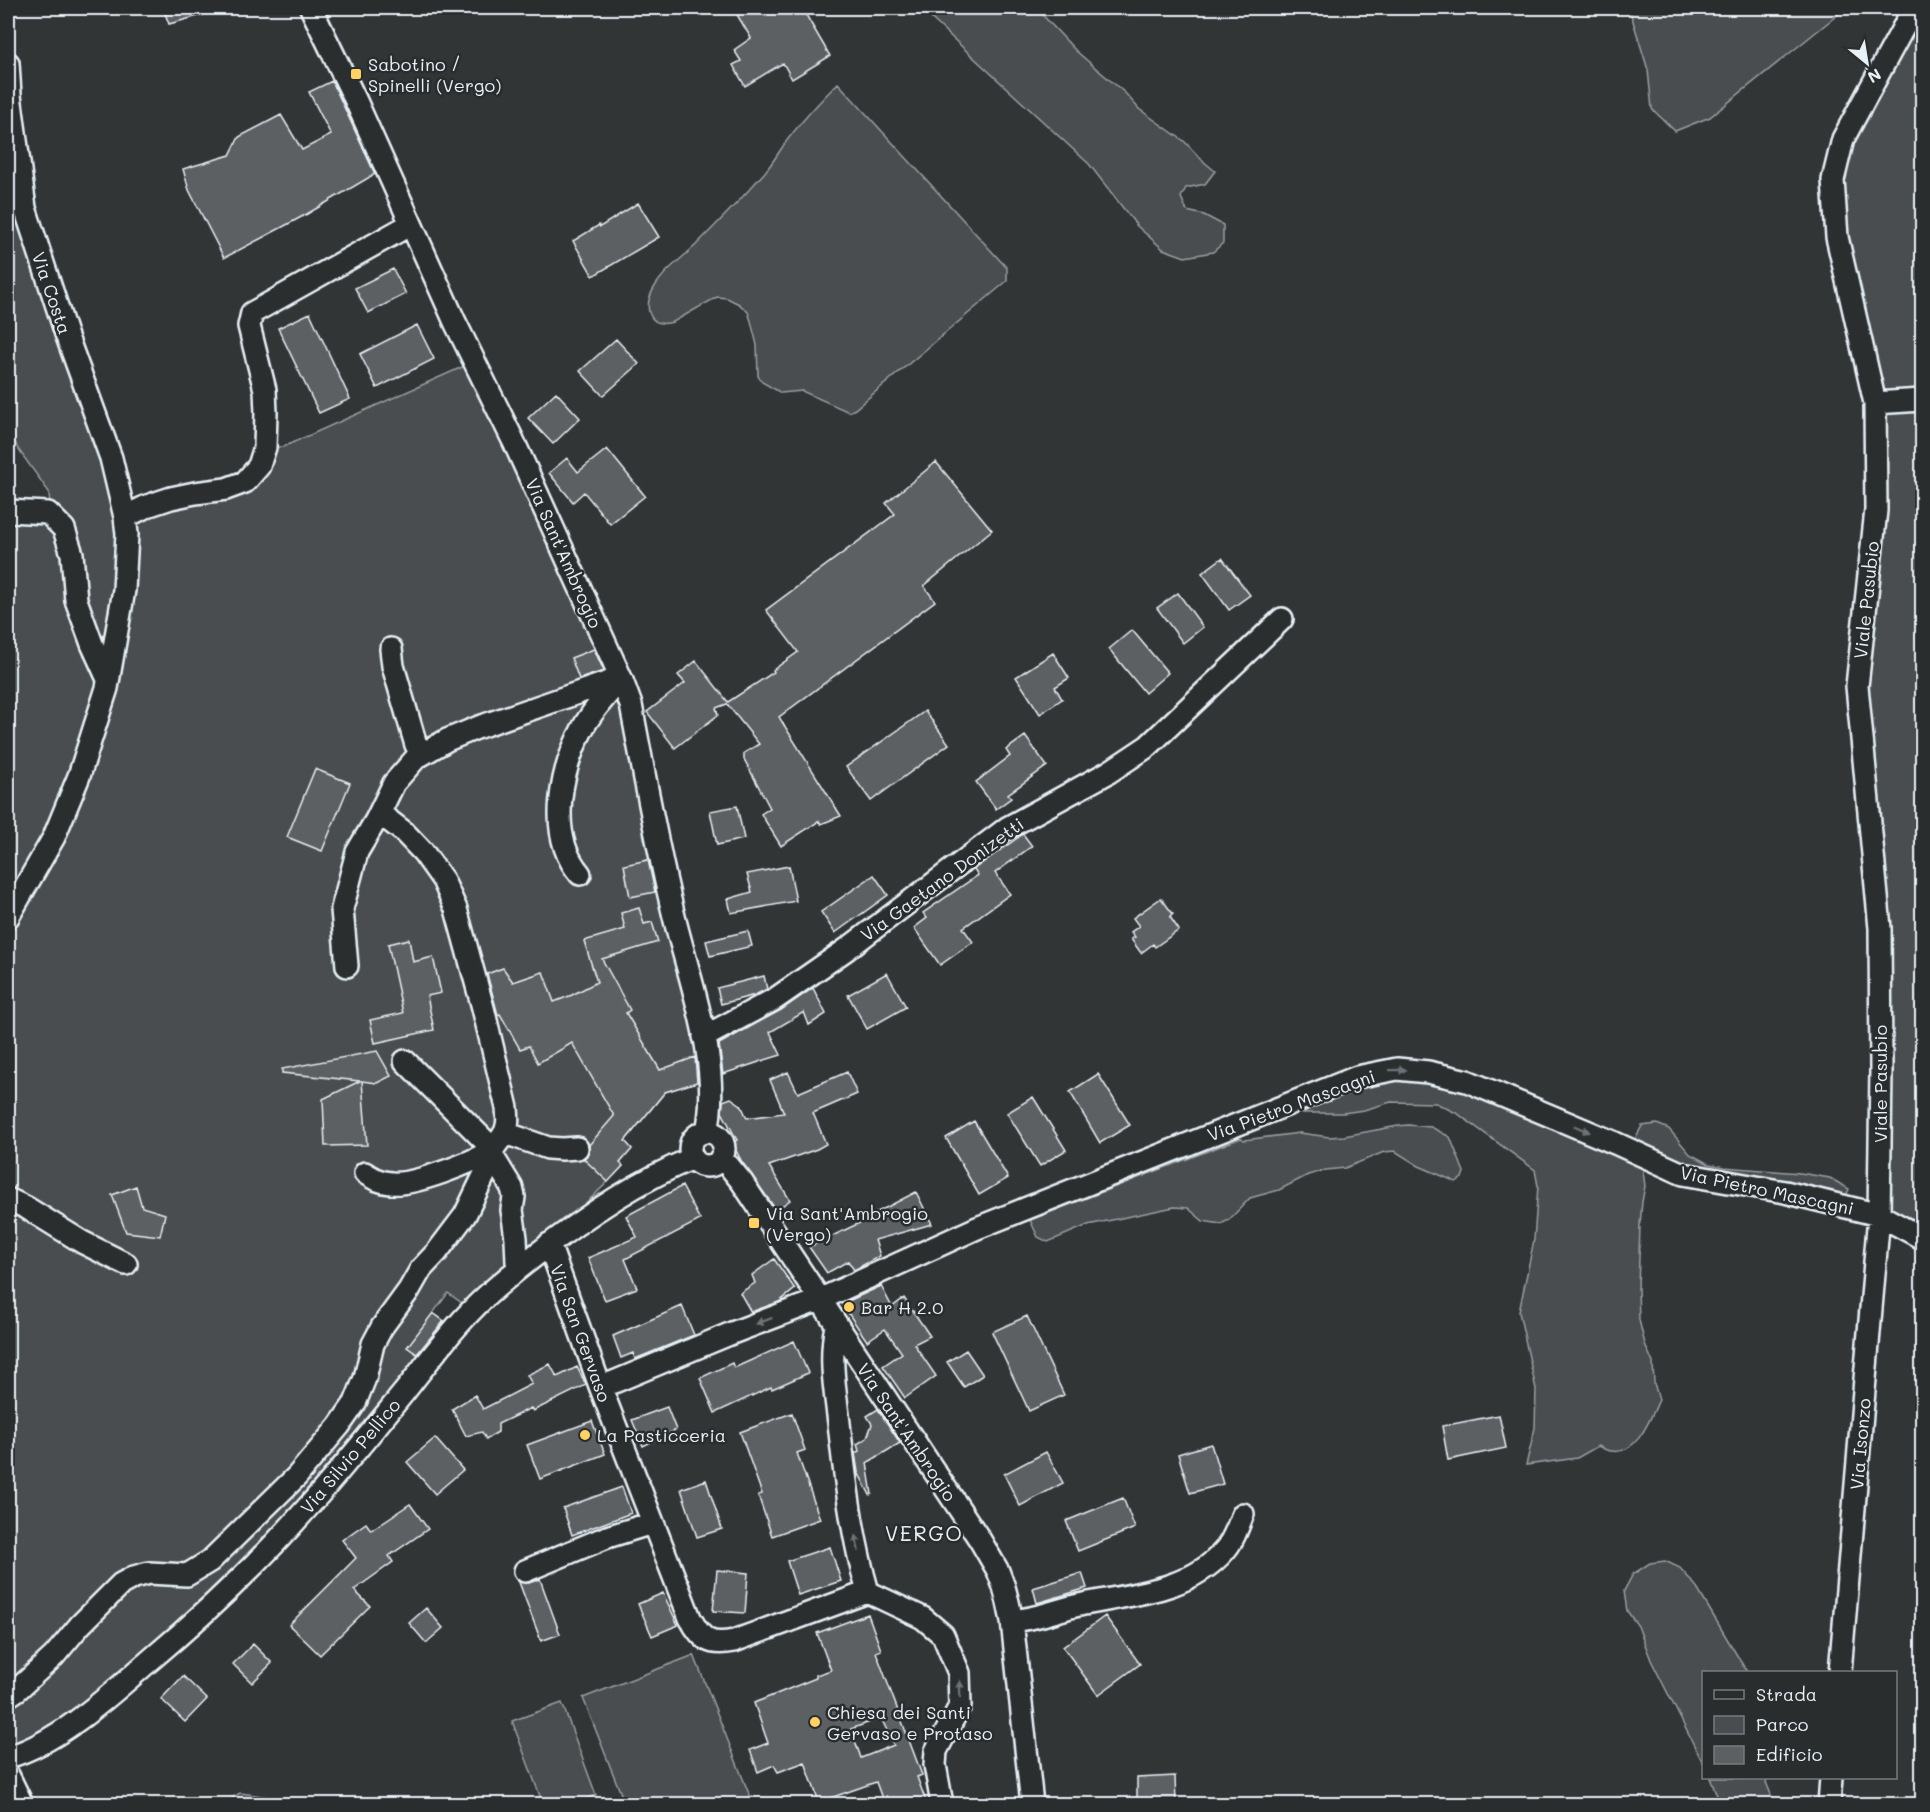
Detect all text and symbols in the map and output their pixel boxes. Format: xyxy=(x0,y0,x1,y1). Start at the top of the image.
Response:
north arrow xyxy=(1837,33,1897,93)
place label: Sabotino / Spinelli (Vergo) xyxy=(368,52,501,97)
text: N xyxy=(1864,64,1885,89)
marker: Sabotino / Spinelli (Vergo) xyxy=(349,67,363,81)
street label: Via Costa xyxy=(27,249,77,337)
street label: Via Sant'Ambrogio xyxy=(520,474,608,632)
street label: Viale Pasubio xyxy=(1848,540,1884,660)
street label: Via Gaetano Donizetti xyxy=(856,812,1028,946)
street label: Viale Pasubio xyxy=(1868,1025,1892,1143)
street label: Via Pietro Mascagni xyxy=(1204,1063,1378,1147)
one-way arrow xyxy=(1388,1065,1407,1075)
one-way arrow xyxy=(1573,1125,1591,1134)
street label: Via Pietro Mascagni xyxy=(1678,1160,1856,1220)
place label: Via Sant'Ambrogio (Vergo) xyxy=(766,1201,928,1246)
marker: Via Sant'Ambrogio (Vergo) xyxy=(747,1216,761,1230)
street label: Via San Gervaso xyxy=(545,1261,617,1405)
place label: Bar H 2.0 xyxy=(861,1295,943,1319)
marker: Bar H 2.0 xyxy=(842,1300,856,1314)
one-way arrow xyxy=(755,1316,773,1326)
street label: Via Sant'Ambrogio xyxy=(852,1358,962,1506)
street label: Via Silvio Pellico xyxy=(295,1393,406,1519)
street label: Via Isonzo xyxy=(1844,1397,1876,1491)
place label: La Pasticceria xyxy=(597,1423,726,1447)
marker: La Pasticceria xyxy=(578,1428,592,1442)
district label: VERGO xyxy=(885,1519,963,1546)
one-way arrow xyxy=(852,1534,861,1553)
legend xyxy=(1702,1671,1897,1779)
one-way arrow xyxy=(955,1680,965,1699)
text: Strada xyxy=(1756,1682,1817,1706)
place label: Chiesa dei Santi Gervaso e Protaso xyxy=(827,1700,993,1745)
text: Parco xyxy=(1756,1712,1809,1736)
marker: Chiesa dei Santi Gervaso e Protaso xyxy=(808,1715,822,1729)
text: Edificio xyxy=(1756,1742,1823,1766)

